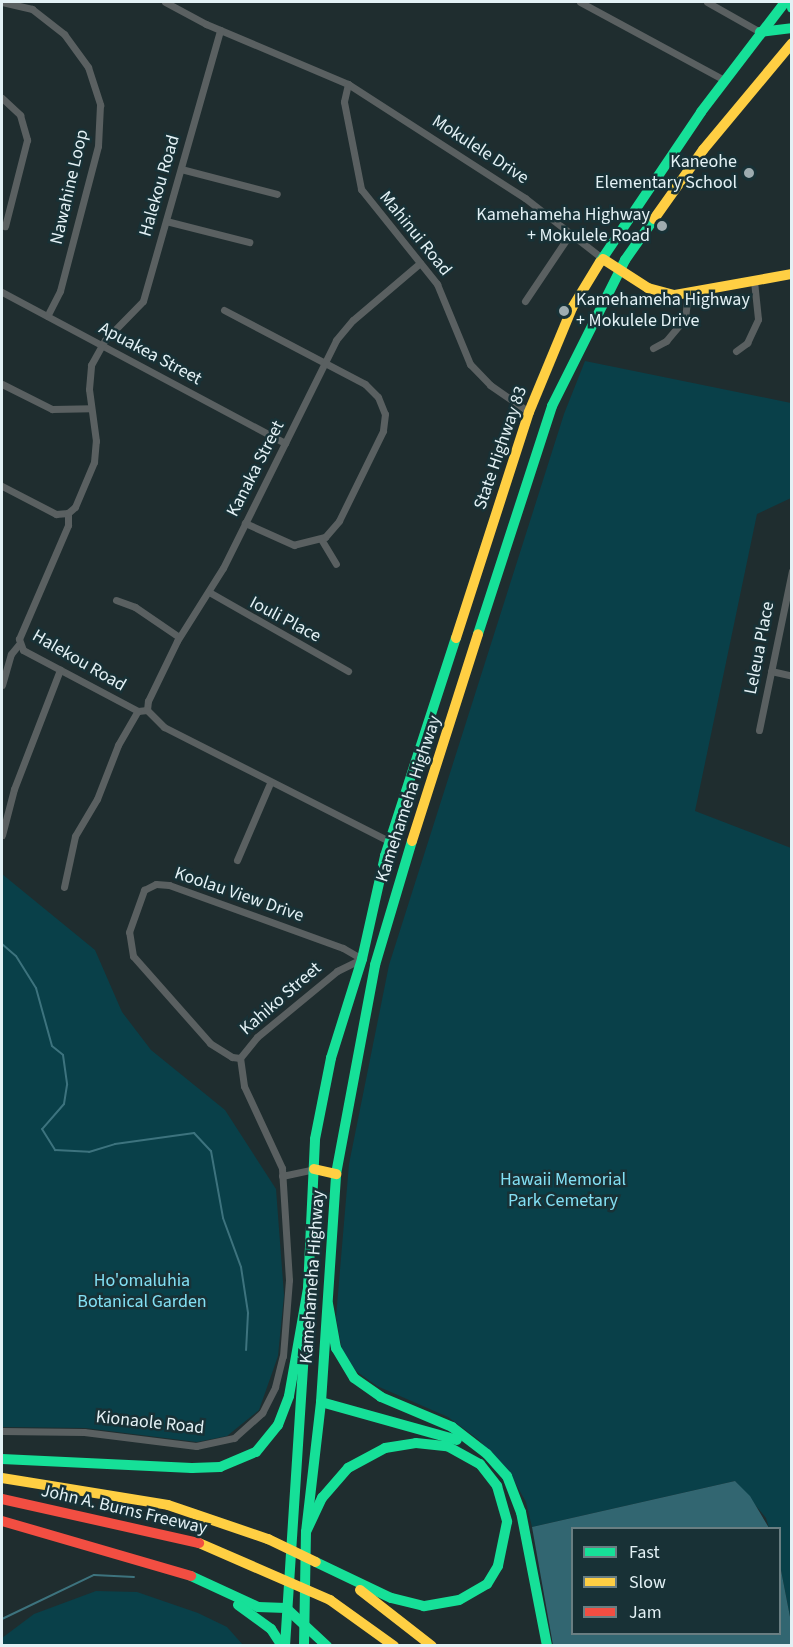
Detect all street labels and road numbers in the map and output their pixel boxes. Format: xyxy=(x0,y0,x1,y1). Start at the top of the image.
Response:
street label: Mokulele Drive xyxy=(428,111,532,189)
street label: Nawahine Loop xyxy=(46,127,94,247)
street label: Halekou Road xyxy=(135,133,185,239)
street label: Mahinui Road xyxy=(374,187,456,281)
street label: Apuakea Street xyxy=(95,318,205,390)
street label: State Highway 83 xyxy=(470,384,532,512)
street label: Kanaka Street xyxy=(223,417,289,521)
street label: Iouli Place xyxy=(246,592,324,648)
street label: Leleua Place xyxy=(740,600,780,696)
street label: Halekou Road xyxy=(28,625,130,697)
street label: Kamehameha Highway xyxy=(372,713,446,885)
street label: Koolau View Drive xyxy=(172,863,306,927)
street label: Kahiko Street xyxy=(236,958,326,1040)
street label: Kamehameha Highway xyxy=(296,1190,330,1364)
street label: Kionaole Road xyxy=(95,1407,205,1439)
street label: John A. Burns Freeway xyxy=(39,1480,209,1540)

